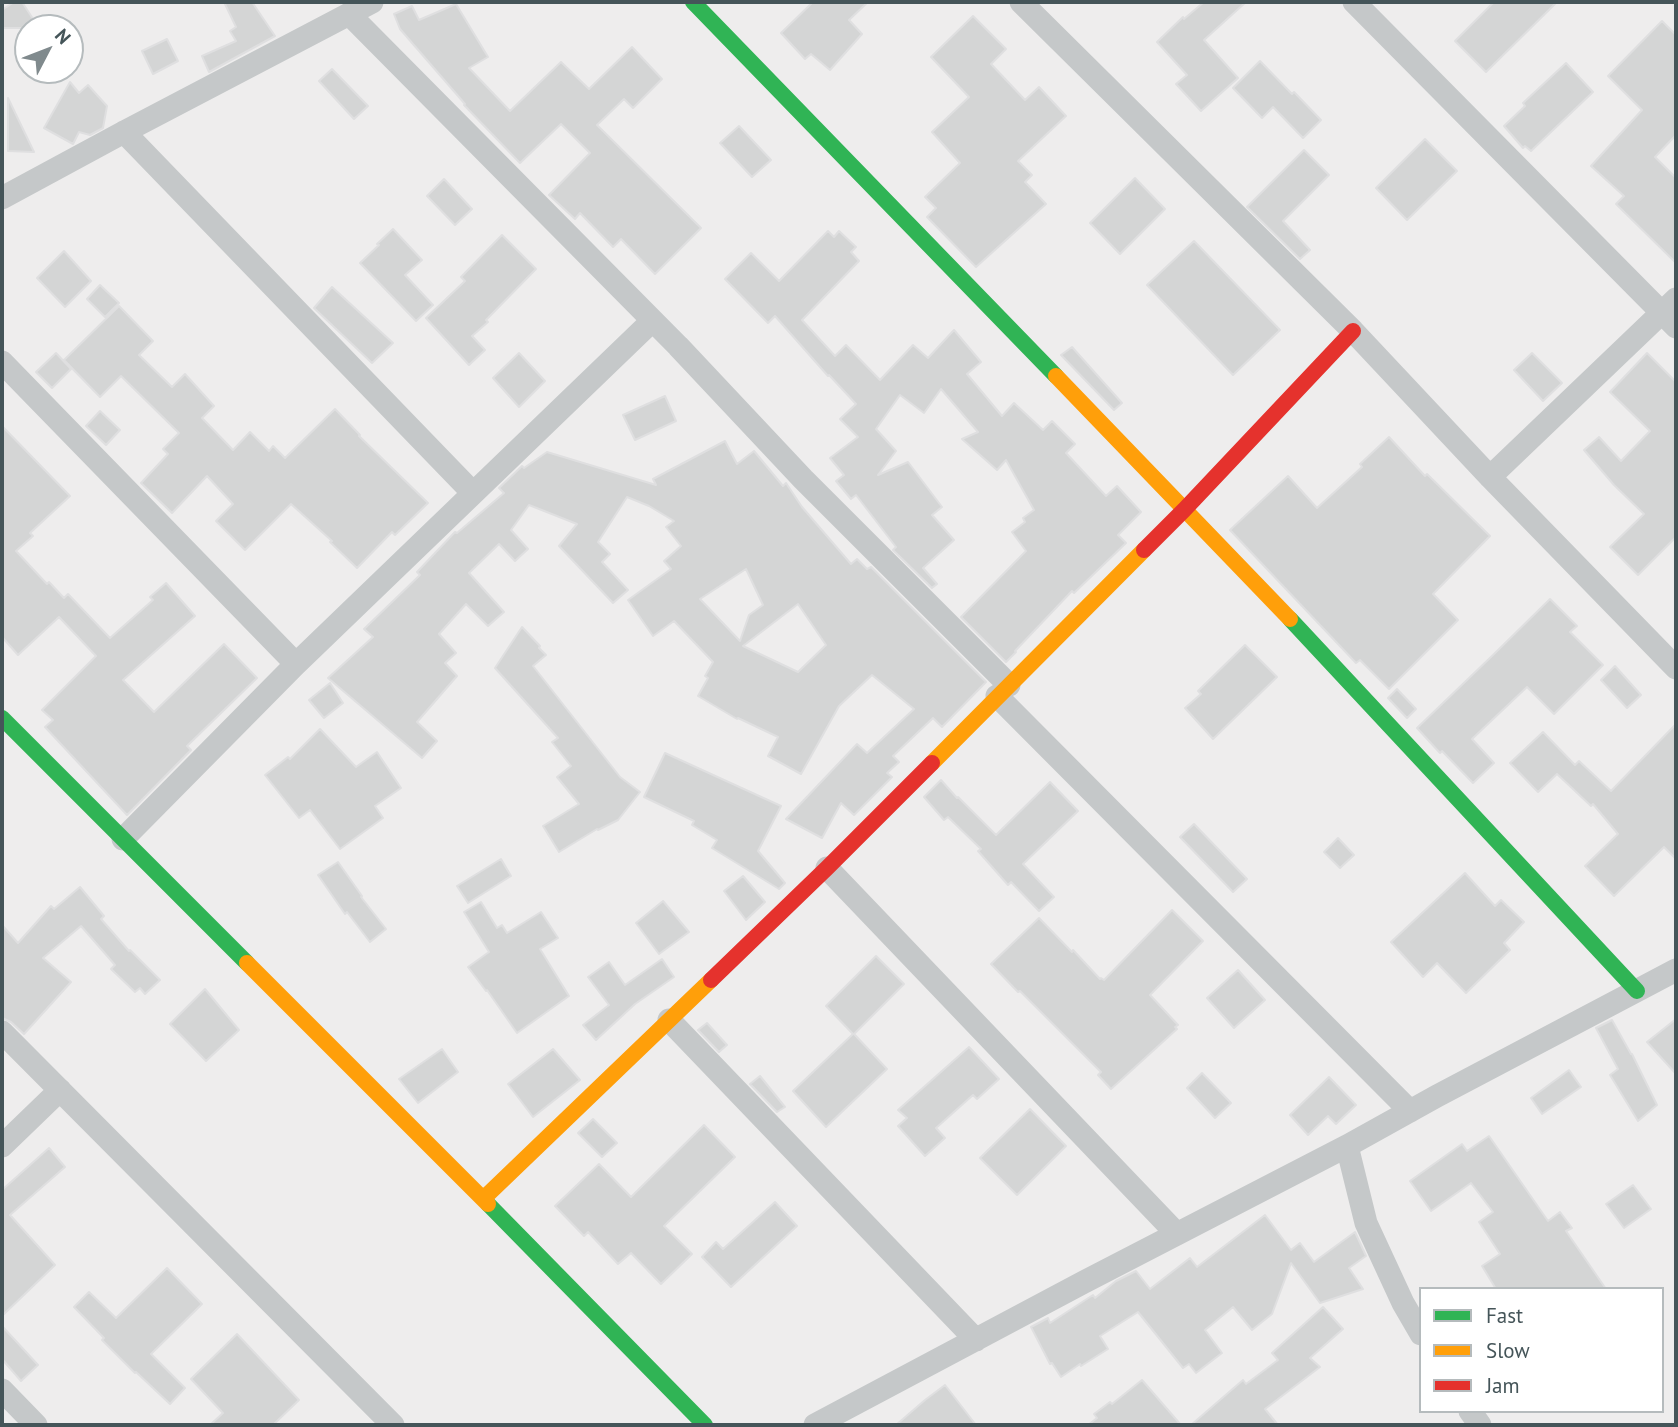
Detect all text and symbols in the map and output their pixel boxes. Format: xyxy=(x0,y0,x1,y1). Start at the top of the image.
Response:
north arrow xyxy=(14,14,84,84)
text: N xyxy=(50,24,76,49)
legend xyxy=(1419,1287,1664,1413)
text: Fast xyxy=(1486,1302,1523,1329)
text: Slow xyxy=(1486,1337,1530,1364)
text: Jam xyxy=(1486,1372,1520,1399)

